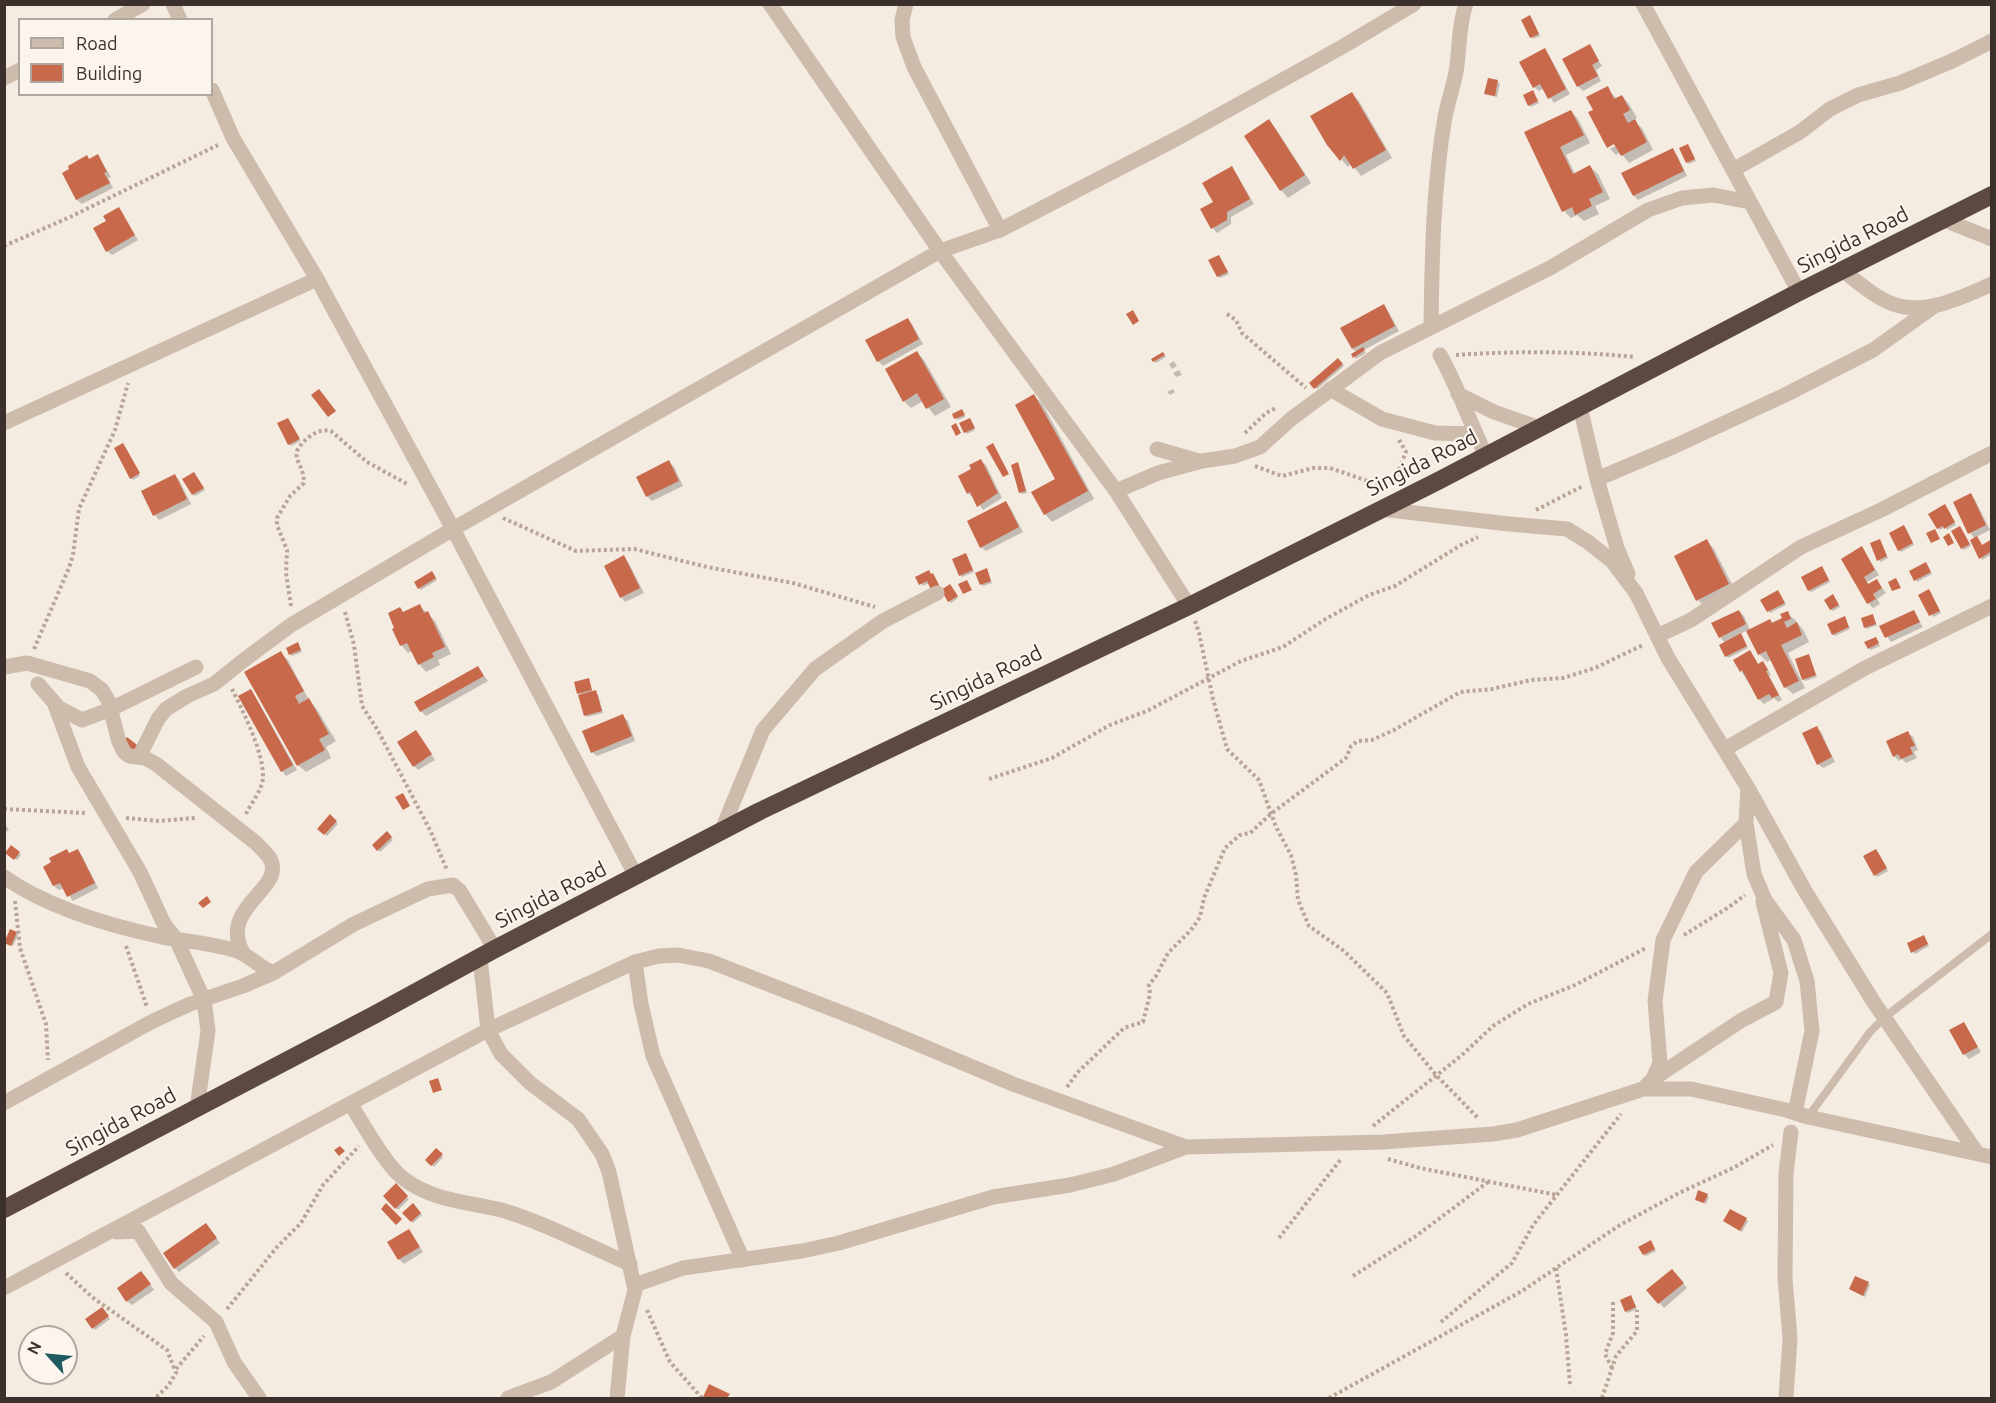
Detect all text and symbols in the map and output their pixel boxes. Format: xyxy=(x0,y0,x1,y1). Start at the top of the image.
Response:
legend xyxy=(18,18,213,96)
text: Road xyxy=(76,33,118,53)
text: Building xyxy=(76,63,142,83)
street label: Singida Road xyxy=(1793,201,1913,279)
street label: Singida Road xyxy=(1362,424,1482,502)
street label: Singida Road xyxy=(926,640,1046,716)
street label: Singida Road xyxy=(491,856,611,934)
street label: Singida Road xyxy=(61,1082,181,1162)
north arrow xyxy=(18,1325,78,1385)
text: N xyxy=(23,1338,44,1357)

